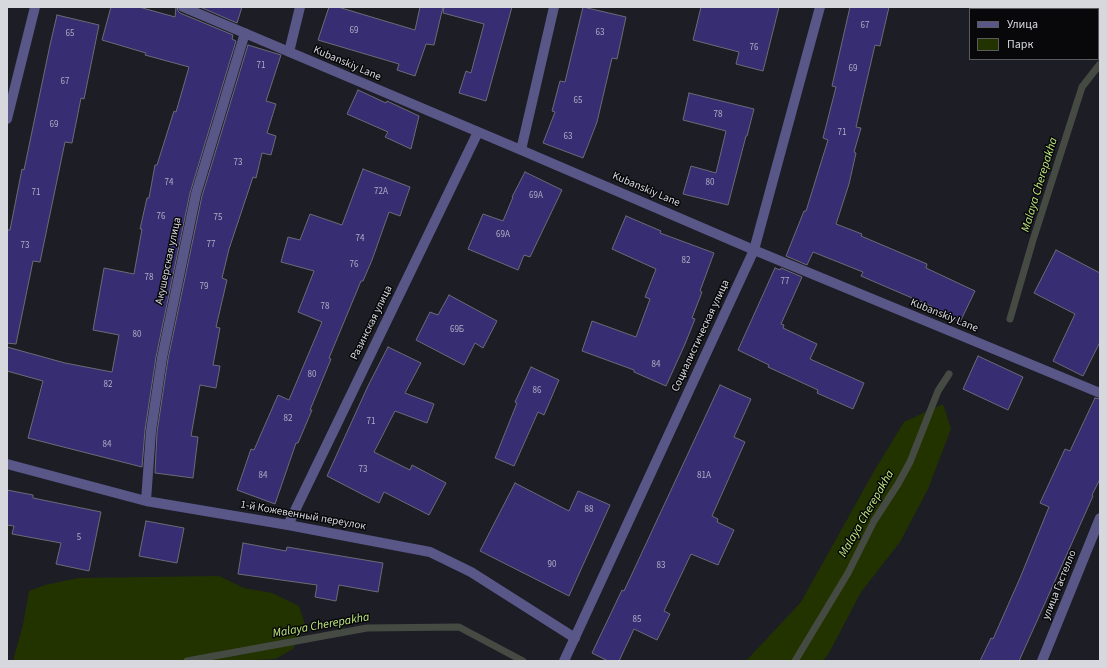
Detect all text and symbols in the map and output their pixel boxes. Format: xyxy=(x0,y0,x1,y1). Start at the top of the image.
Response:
legend xyxy=(969,8,1099,60)
text: Улица xyxy=(1007,16,1038,33)
house number: 67 xyxy=(861,21,869,31)
house number: 69 xyxy=(350,26,358,36)
house number: 63 xyxy=(596,28,604,38)
house number: 65 xyxy=(66,29,74,39)
text: Парк xyxy=(1007,36,1033,53)
house number: 76 xyxy=(750,43,758,53)
street label: Kubanskiy Lane xyxy=(311,44,383,84)
house number: 71 xyxy=(257,61,265,71)
house number: 69 xyxy=(849,64,857,74)
house number: 67 xyxy=(61,77,69,87)
house number: 65 xyxy=(574,96,582,106)
house number: 78 xyxy=(714,110,722,120)
house number: 69 xyxy=(50,120,58,130)
house number: 71 xyxy=(838,128,846,138)
house number: 63 xyxy=(564,132,572,142)
water label: Malaya Cherepakha xyxy=(1019,136,1061,234)
house number: 73 xyxy=(234,158,242,168)
street label: Kubanskiy Lane xyxy=(610,170,682,210)
house number: 74 xyxy=(165,178,173,188)
house number: 80 xyxy=(706,178,714,188)
house number: 72А xyxy=(374,187,388,197)
house number: 71 xyxy=(32,188,40,198)
house number: 69А xyxy=(529,191,543,201)
house number: 76 xyxy=(157,212,165,222)
house number: 75 xyxy=(214,213,222,223)
street label: Акушерская улица xyxy=(153,216,185,306)
house number: 69А xyxy=(496,230,510,240)
house number: 74 xyxy=(356,234,364,244)
house number: 77 xyxy=(207,240,215,250)
house number: 73 xyxy=(21,241,29,251)
house number: 82 xyxy=(682,256,690,266)
house number: 76 xyxy=(350,260,358,270)
house number: 78 xyxy=(145,273,153,283)
house number: 77 xyxy=(781,277,789,287)
street label: Социалистическая улица xyxy=(669,278,733,394)
house number: 79 xyxy=(200,282,208,292)
street label: Разинская улица xyxy=(348,284,396,362)
street label: Kubanskiy Lane xyxy=(908,296,980,336)
house number: 78 xyxy=(321,302,329,312)
house number: 69Б xyxy=(450,325,464,335)
house number: 80 xyxy=(133,330,141,340)
house number: 84 xyxy=(652,360,660,370)
house number: 80 xyxy=(308,370,316,380)
house number: 82 xyxy=(104,380,112,390)
house number: 86 xyxy=(533,386,541,396)
house number: 82 xyxy=(284,414,292,424)
house number: 71 xyxy=(367,417,375,427)
house number: 84 xyxy=(103,440,111,450)
house number: 73 xyxy=(359,465,367,475)
water label: Malaya Cherepakha xyxy=(836,468,898,560)
house number: 84 xyxy=(259,471,267,481)
house number: 81А xyxy=(697,471,711,481)
street label: 1-й Кожевенный переулок xyxy=(239,498,367,534)
house number: 88 xyxy=(585,505,593,515)
house number: 5 xyxy=(77,533,81,543)
street label: улица Гастелло xyxy=(1040,548,1080,622)
house number: 90 xyxy=(548,560,556,570)
house number: 83 xyxy=(657,561,665,571)
water label: Malaya Cherepakha xyxy=(271,610,371,642)
house number: 85 xyxy=(633,615,641,625)

